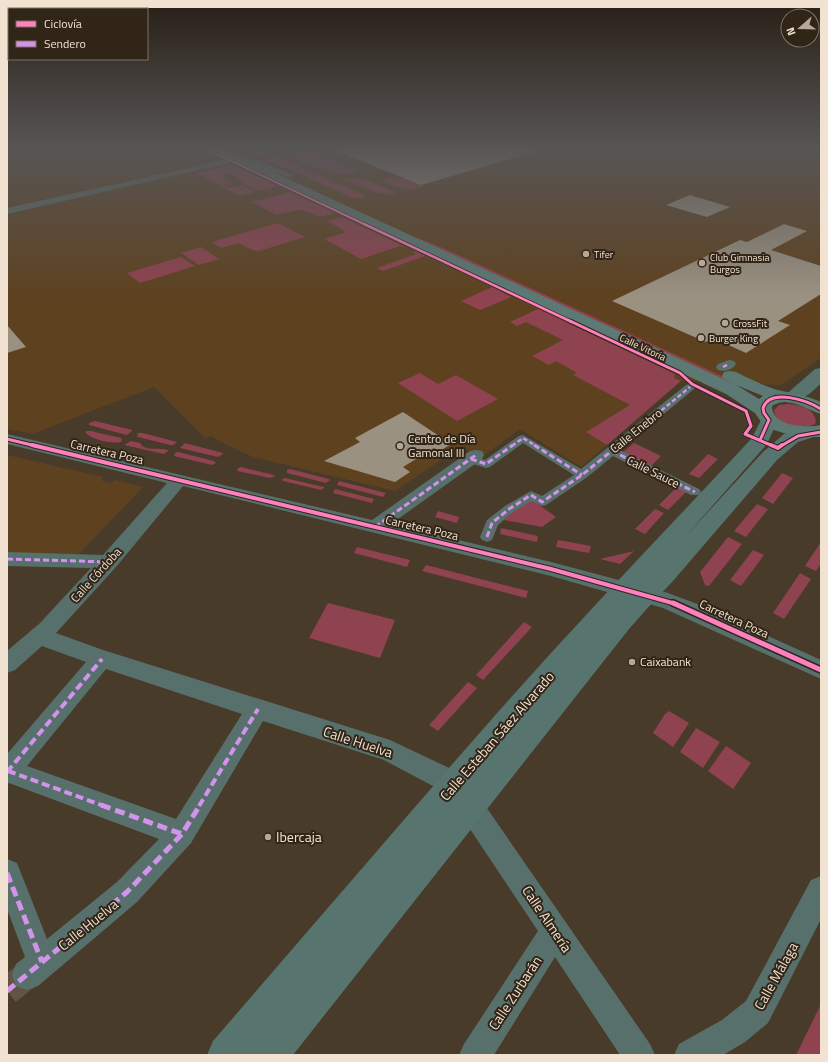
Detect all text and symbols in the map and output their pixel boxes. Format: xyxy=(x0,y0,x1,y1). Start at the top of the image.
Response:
legend xyxy=(8,8,148,60)
north arrow xyxy=(780,8,820,48)
text: Ciclovía xyxy=(44,14,82,33)
text: N xyxy=(782,25,799,38)
text: Sendero xyxy=(44,34,86,53)
place label: Tifer xyxy=(594,247,614,262)
marker: Tifer xyxy=(581,249,591,259)
place label: Club Gimnasia Burgos xyxy=(710,250,769,277)
marker: Club Gimnasia Burgos xyxy=(697,258,707,268)
place label: CrossFit xyxy=(733,316,768,331)
marker: CrossFit xyxy=(720,318,730,328)
street label: Calle Vitoria xyxy=(617,330,669,365)
place label: Burger King xyxy=(709,331,758,346)
marker: Burger King xyxy=(696,333,706,343)
street label: Calle Enebro xyxy=(605,404,666,458)
place label: Centro de Día Gamonal III xyxy=(408,429,476,462)
street label: Carretera Poza xyxy=(69,434,146,469)
marker: Centro de Día Gamonal III xyxy=(395,441,405,451)
street label: Calle Sauce xyxy=(623,451,683,493)
street label: Carretera Poza xyxy=(384,510,461,545)
street label: Calle Córdoba xyxy=(66,543,126,606)
street label: Carretera Poza xyxy=(696,594,772,643)
place label: Caixabank xyxy=(640,652,691,671)
marker: Caixabank xyxy=(627,657,637,667)
street label: Calle Esteban Sáez Alvarado xyxy=(434,666,559,805)
street label: Calle Huelva xyxy=(321,720,396,763)
place label: Ibercaja xyxy=(276,826,322,847)
marker: Ibercaja xyxy=(263,832,273,842)
street label: Calle Almería xyxy=(517,881,578,956)
street label: Calle Huelva xyxy=(53,894,122,955)
street label: Calle Málaga xyxy=(748,938,803,1013)
street label: Calle Zurbarán xyxy=(483,952,546,1034)

